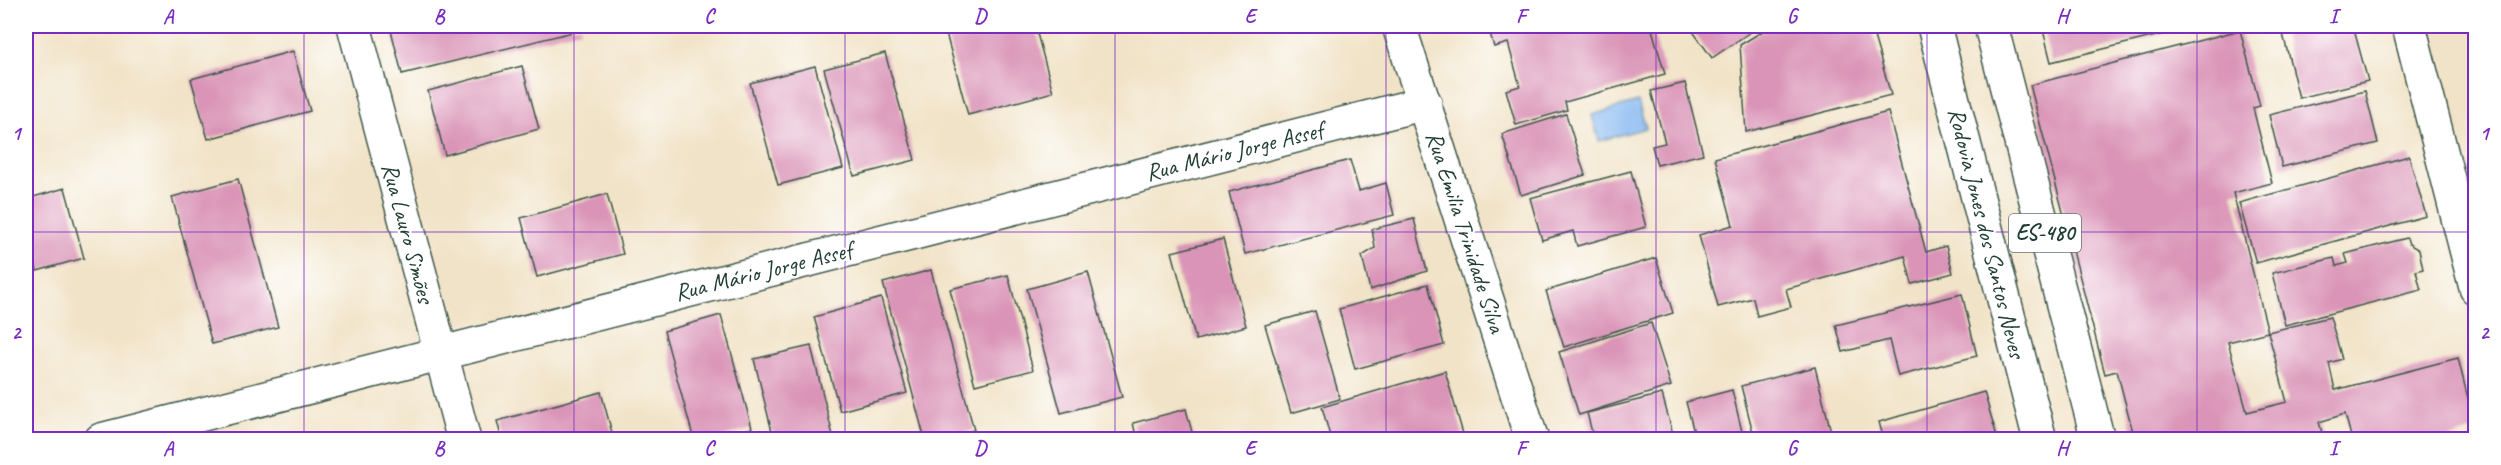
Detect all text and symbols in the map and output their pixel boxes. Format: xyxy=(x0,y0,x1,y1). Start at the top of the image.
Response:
text: A xyxy=(163,4,175,29)
text: B xyxy=(434,4,446,29)
text: C xyxy=(704,4,716,29)
text: D xyxy=(974,4,988,29)
text: E xyxy=(1245,4,1259,29)
text: F xyxy=(1516,4,1530,29)
text: G xyxy=(1787,4,1800,29)
text: H xyxy=(2056,4,2071,29)
text: I xyxy=(2329,4,2342,29)
street label: Rodovia Jones dos Santos Neves xyxy=(1941,105,2033,363)
street label: Rua Mário Jorge Assef xyxy=(1142,113,1331,187)
text: 1 xyxy=(12,121,23,146)
text: 1 xyxy=(2480,121,2491,146)
street label: Rua Emilia Trinidade Silva xyxy=(1419,128,1513,338)
street label: Rua Lauro Simões xyxy=(375,160,442,309)
road number: ES-480 xyxy=(2009,214,2081,252)
street label: Rua Mário Jorge Assef xyxy=(671,233,860,307)
text: 2 xyxy=(12,320,23,345)
text: 2 xyxy=(2480,320,2491,345)
text: A xyxy=(163,436,175,461)
text: B xyxy=(434,436,446,461)
text: C xyxy=(704,436,716,461)
text: D xyxy=(974,436,988,461)
text: E xyxy=(1245,436,1259,461)
text: F xyxy=(1516,436,1530,461)
text: G xyxy=(1787,436,1800,461)
text: H xyxy=(2056,436,2071,461)
text: I xyxy=(2329,436,2342,461)

